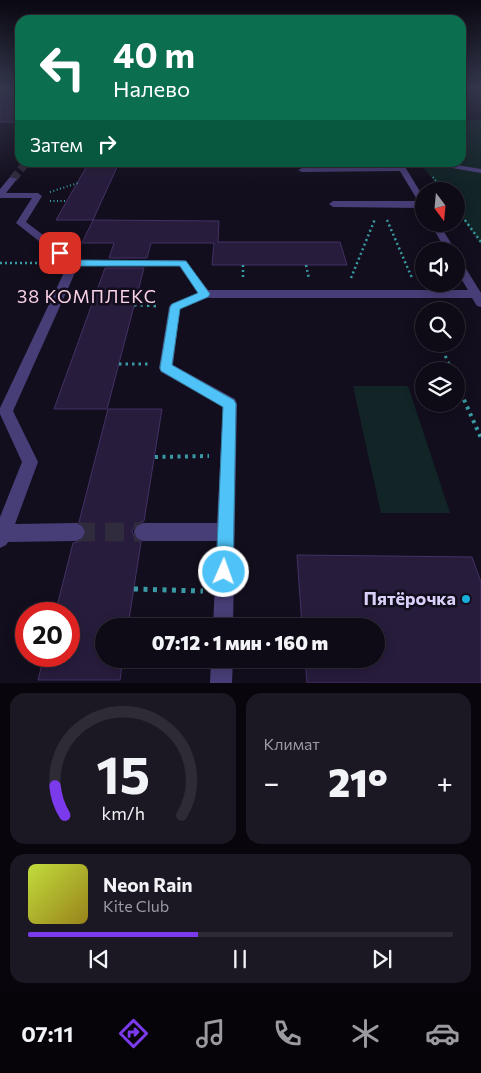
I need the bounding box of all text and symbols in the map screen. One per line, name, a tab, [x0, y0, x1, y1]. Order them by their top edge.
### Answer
text: 40 m	[113, 32, 195, 75]
icon: left	[30, 35, 95, 100]
text: Налево	[113, 75, 190, 102]
icon: right	[93, 130, 121, 158]
text: Затем	[30, 133, 83, 156]
north arrow	[415, 182, 465, 232]
map controls	[415, 182, 465, 412]
pin	[39, 232, 81, 274]
icon: arrive	[46, 239, 74, 267]
button: sound	[415, 242, 465, 292]
district label: 38 КОМПЛЕКС	[17, 285, 157, 307]
button: search	[415, 302, 465, 352]
button: layers	[415, 362, 465, 412]
position arrow	[197, 545, 249, 597]
place label: Пятёрочка	[364, 587, 456, 609]
marker: Пятёрочка	[460, 593, 472, 605]
speed limit sign: 20	[15, 602, 80, 667]
text: 07:12 · 1 мин · 160 m	[152, 631, 328, 654]
text: Климат	[264, 734, 320, 753]
text: 15	[96, 741, 150, 805]
text: 21°	[328, 758, 388, 805]
text: −	[264, 765, 279, 799]
text: +	[437, 765, 453, 799]
text: km/h	[101, 802, 144, 824]
text: Neon Rain	[103, 873, 193, 896]
text: Kite Club	[103, 896, 169, 915]
icon: previous	[85, 945, 113, 973]
icon: pause	[226, 945, 254, 973]
icon: next	[368, 945, 396, 973]
icon: directions	[116, 1016, 151, 1051]
icon: music	[193, 1016, 228, 1051]
icon: phone	[270, 1016, 305, 1051]
icon: climate	[348, 1016, 383, 1051]
icon: car	[425, 1016, 460, 1051]
text: 07:11	[21, 1020, 73, 1047]

